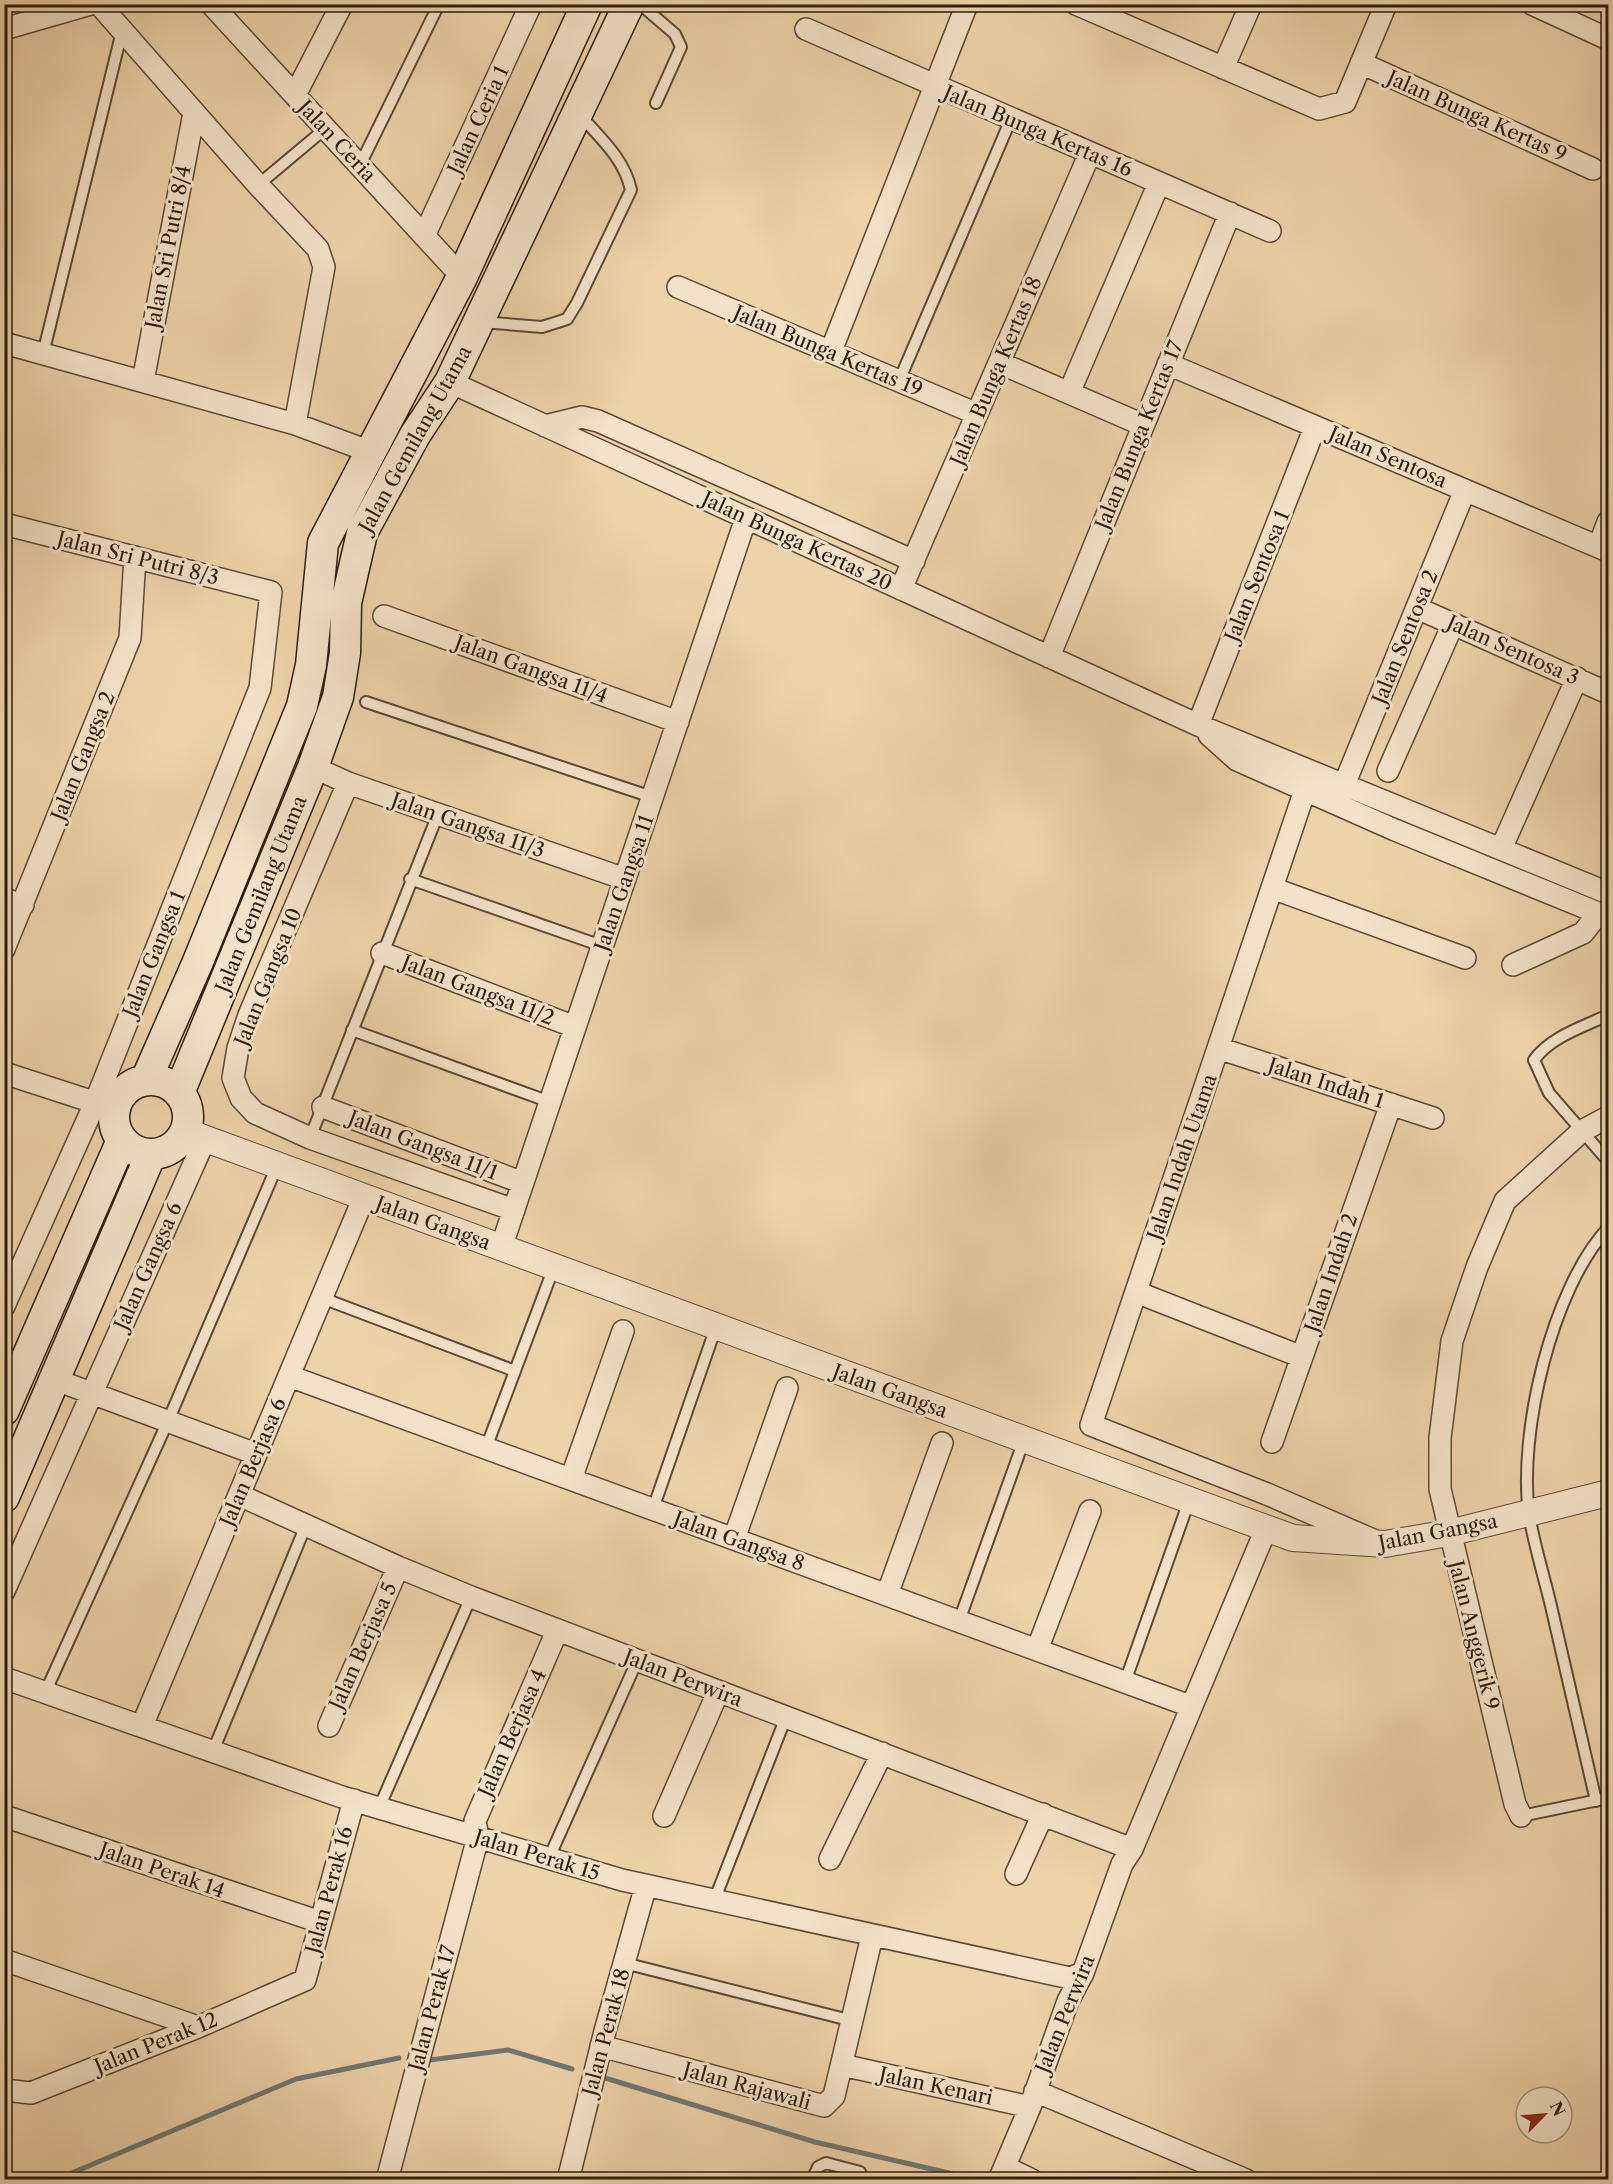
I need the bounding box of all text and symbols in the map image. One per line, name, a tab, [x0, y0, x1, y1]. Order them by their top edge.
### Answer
street label: Jalan Ceria 1	[441, 61, 514, 181]
street label: Jalan Bunga Kertas 9	[1380, 64, 1571, 167]
street label: Jalan Bunga Kertas 16	[937, 79, 1136, 182]
street label: Jalan Ceria	[291, 93, 381, 187]
street label: Jalan Sri Putri 8/4	[140, 163, 196, 334]
street label: Jalan Bunga Kertas 18	[944, 273, 1047, 472]
street label: Jalan Bunga Kertas 19	[727, 299, 926, 402]
street label: Jalan Bunga Kertas 17	[1089, 337, 1188, 536]
street label: Jalan Gemilang Utama	[352, 341, 477, 539]
street label: Jalan Sentosa	[1323, 420, 1451, 493]
street label: Jalan Bunga Kertas 20	[695, 485, 896, 596]
street label: Jalan Sentosa 1	[1219, 506, 1294, 648]
street label: Jalan Sri Putri 8/3	[52, 526, 221, 590]
street label: Jalan Sentosa 2	[1366, 566, 1443, 710]
street label: Jalan Sentosa 3	[1440, 609, 1583, 690]
street label: Jalan Gangsa 11/4	[448, 629, 611, 708]
street label: Jalan Gangsa 2	[45, 688, 120, 827]
street label: Jalan Gangsa 11/3	[385, 786, 548, 863]
street label: Jalan Gemilang Utama	[209, 792, 312, 999]
street label: Jalan Gangsa 11	[588, 811, 659, 957]
street label: Jalan Gangsa 1	[117, 887, 190, 1023]
street label: Jalan Gangsa 10	[228, 904, 307, 1052]
street label: Jalan Gangsa 11/2	[396, 949, 558, 1030]
street label: Jalan Indah 1	[1262, 1052, 1388, 1113]
street label: Jalan Indah Utama	[1141, 1070, 1222, 1246]
street label: Jalan Gangsa 11/1	[342, 1104, 502, 1185]
street label: Jalan Gangsa	[369, 1190, 494, 1255]
street label: Jalan Gangsa 6	[108, 1198, 187, 1336]
street label: Jalan Indah 2	[1299, 1211, 1363, 1338]
street label: Jalan Gangsa	[826, 1358, 951, 1423]
street label: Jalan Berjasa 6	[214, 1394, 291, 1533]
street label: Jalan Gangsa 8	[667, 1505, 808, 1576]
street label: Jalan Gangsa	[1374, 1509, 1500, 1556]
street label: Jalan Anggerik 9	[1443, 1555, 1504, 1712]
street label: Jalan Berjasa 5	[323, 1579, 402, 1716]
street label: Jalan Perwira	[617, 1643, 746, 1712]
street label: Jalan Berjasa 4	[472, 1665, 551, 1803]
street label: Jalan Perak 16	[300, 1824, 358, 1959]
street label: Jalan Perak 15	[468, 1824, 603, 1886]
street label: Jalan Perak 14	[93, 1836, 228, 1903]
street label: Jalan Perak 17	[403, 1942, 460, 2076]
street label: Jalan Perwira	[1029, 1951, 1100, 2079]
street label: Jalan Perak 18	[577, 1966, 635, 2101]
street label: Jalan Perak 12	[88, 2007, 221, 2080]
street label: Jalan Rajawali	[678, 2057, 813, 2115]
street label: Jalan Kenari	[874, 2062, 995, 2110]
north arrow	[1514, 2085, 1574, 2145]
text: N	[1546, 2098, 1570, 2119]

